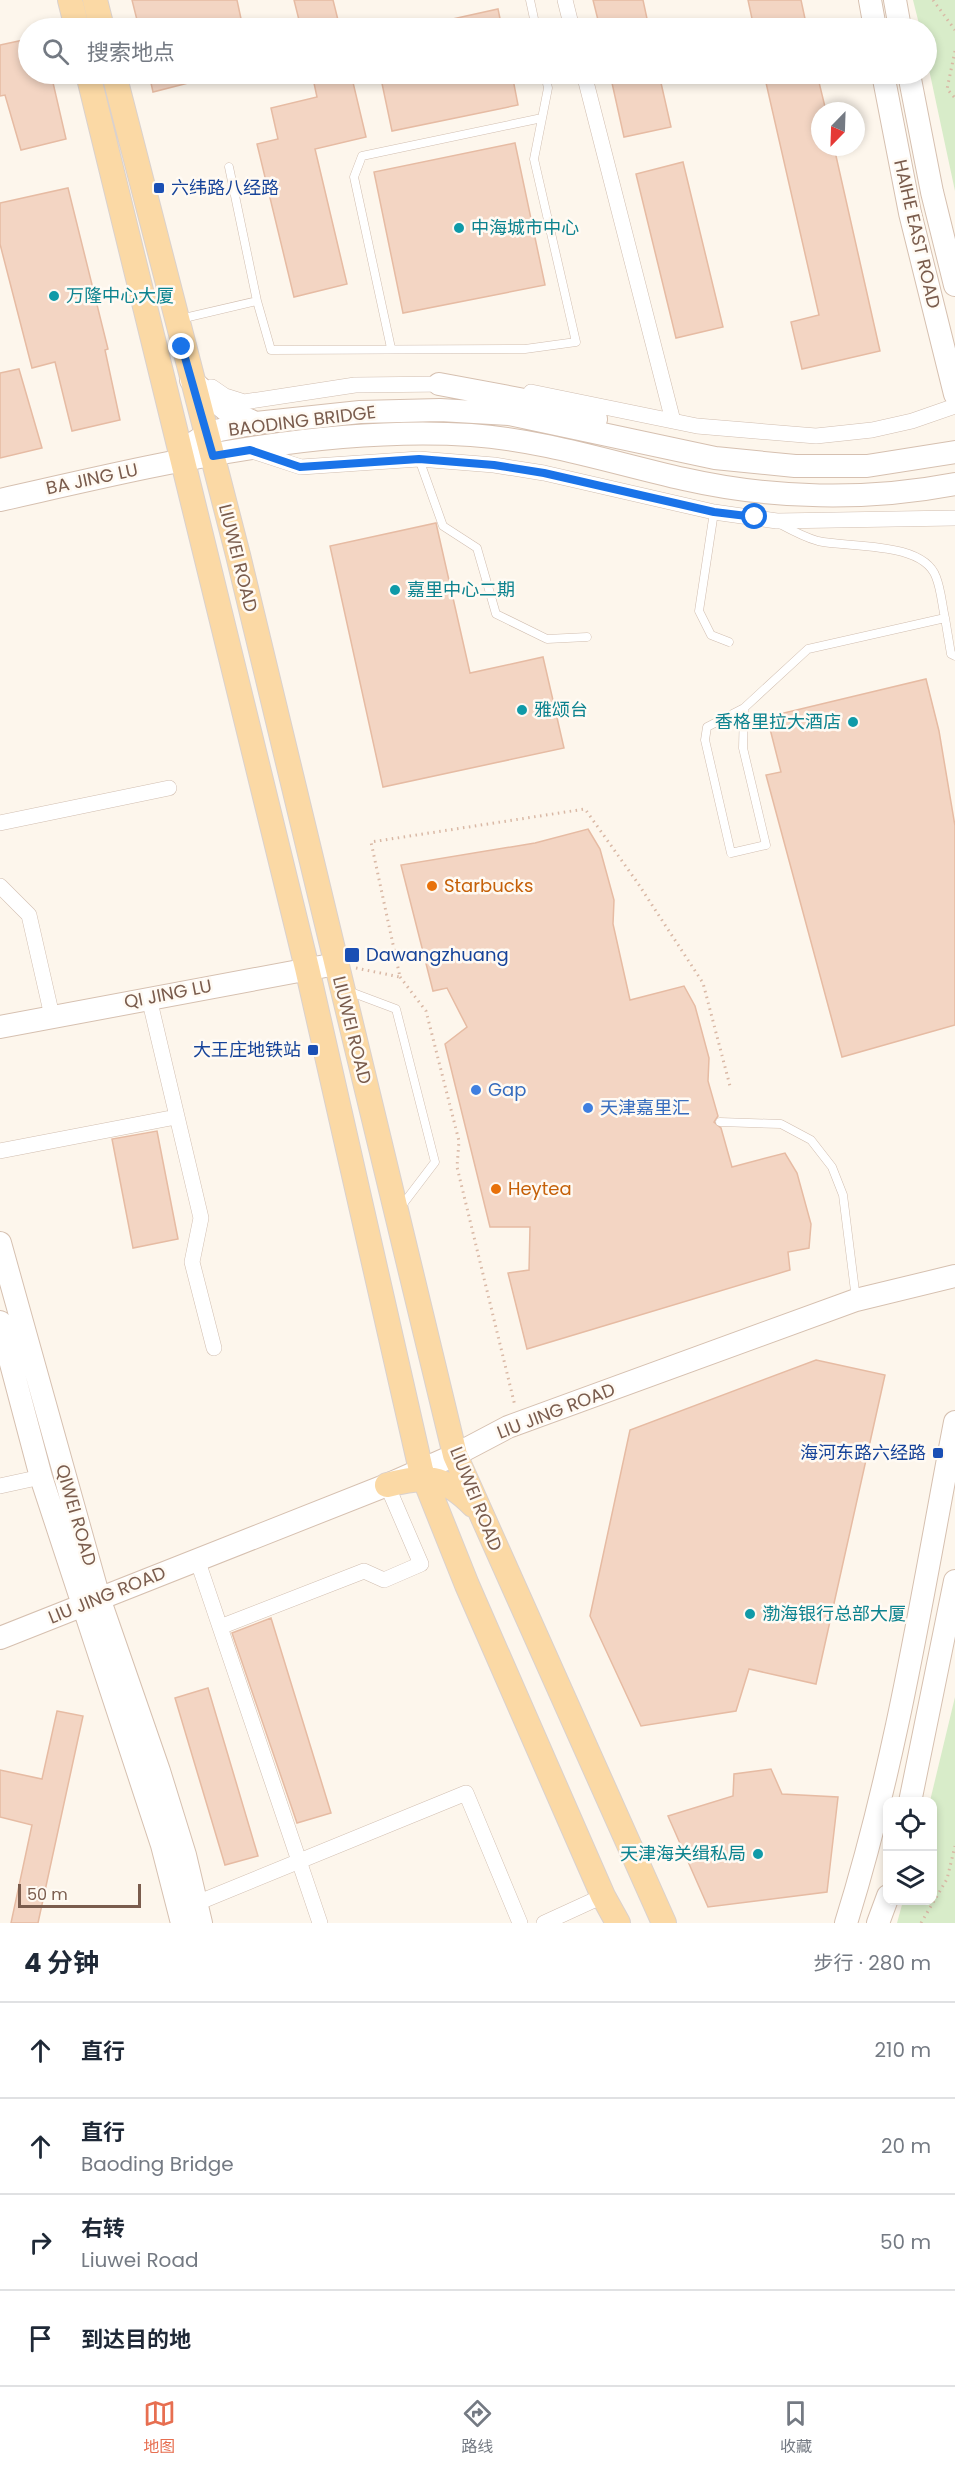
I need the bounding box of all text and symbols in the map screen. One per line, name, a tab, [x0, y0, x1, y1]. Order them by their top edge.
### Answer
search box	[18, 18, 937, 84]
icon: search	[39, 35, 72, 68]
text: 搜索地点	[87, 37, 175, 68]
north arrow	[811, 102, 865, 156]
street label: HAIHE EAST ROAD	[888, 157, 947, 311]
place label: 六纬路八经路	[171, 175, 279, 200]
marker: 六纬路八经路	[152, 181, 166, 195]
place label: 中海城市中心	[471, 215, 579, 240]
marker: 中海城市中心	[452, 221, 466, 235]
place label: 万隆中心大厦	[66, 283, 174, 308]
marker: 万隆中心大厦	[47, 289, 61, 303]
route end	[168, 333, 194, 359]
street label: BAODING BRIDGE	[227, 399, 377, 442]
street label: BA JING LU	[44, 457, 140, 500]
street label: LIUWEI ROAD	[213, 501, 264, 614]
route start	[741, 503, 767, 529]
place label: 嘉里中心二期	[407, 577, 515, 602]
marker: 嘉里中心二期	[388, 583, 402, 597]
place label: 雅颂台	[534, 697, 588, 722]
marker: 雅颂台	[515, 703, 529, 717]
place label: 香格里拉大酒店	[715, 709, 841, 734]
marker: 香格里拉大酒店	[846, 715, 860, 729]
place label: Starbucks	[444, 873, 533, 898]
marker: Starbucks	[425, 879, 439, 893]
place label: Dawangzhuang	[366, 942, 509, 967]
marker: Dawangzhuang	[343, 946, 361, 964]
street label: QI JING LU	[122, 973, 214, 1014]
street label: LIUWEI ROAD	[327, 973, 378, 1086]
place label: 大王庄地铁站	[193, 1037, 301, 1062]
marker: 大王庄地铁站	[306, 1043, 320, 1057]
place label: Gap	[488, 1077, 526, 1102]
marker: Gap	[469, 1083, 483, 1097]
place label: 天津嘉里汇	[600, 1095, 690, 1120]
marker: 天津嘉里汇	[581, 1101, 595, 1115]
place label: Heytea	[508, 1176, 572, 1201]
marker: Heytea	[489, 1182, 503, 1196]
street label: LIU JING ROAD	[493, 1377, 618, 1445]
place label: 海河东路六经路	[800, 1440, 926, 1465]
street label: LIUWEI ROAD	[444, 1443, 509, 1555]
marker: 海河东路六经路	[931, 1446, 945, 1460]
street label: QIWEI ROAD	[50, 1461, 103, 1569]
street label: LIU JING ROAD	[44, 1560, 169, 1629]
place label: 渤海银行总部大厦	[762, 1601, 906, 1626]
marker: 渤海银行总部大厦	[743, 1607, 757, 1621]
map controls	[883, 1797, 937, 1905]
button: locate	[883, 1797, 937, 1851]
place label: 天津海关缉私局	[620, 1841, 746, 1866]
marker: 天津海关缉私局	[751, 1847, 765, 1861]
button: layers	[883, 1851, 937, 1905]
scale bar	[18, 1881, 141, 1908]
text: 50 m	[27, 1883, 68, 1906]
text: 4 分钟	[24, 1945, 99, 1981]
text: 步行 · 280 m	[813, 1949, 931, 1977]
icon: ahead	[24, 2034, 57, 2067]
text: 直行	[81, 2036, 125, 2067]
text: 210 m	[875, 2036, 931, 2064]
text: 直行	[81, 2117, 125, 2148]
icon: ahead	[24, 2130, 57, 2163]
text: 20 m	[881, 2132, 931, 2160]
text: Baoding Bridge	[81, 2150, 234, 2178]
text: 右转	[81, 2213, 125, 2244]
icon: right	[24, 2226, 57, 2259]
text: 50 m	[880, 2228, 931, 2256]
text: Liuwei Road	[81, 2246, 198, 2274]
icon: arrive	[24, 2322, 57, 2355]
text: 到达目的地	[81, 2324, 191, 2355]
tab: 地图	[143, 2397, 176, 2459]
tab: 路线	[461, 2397, 494, 2459]
tab: 收藏	[779, 2397, 812, 2459]

